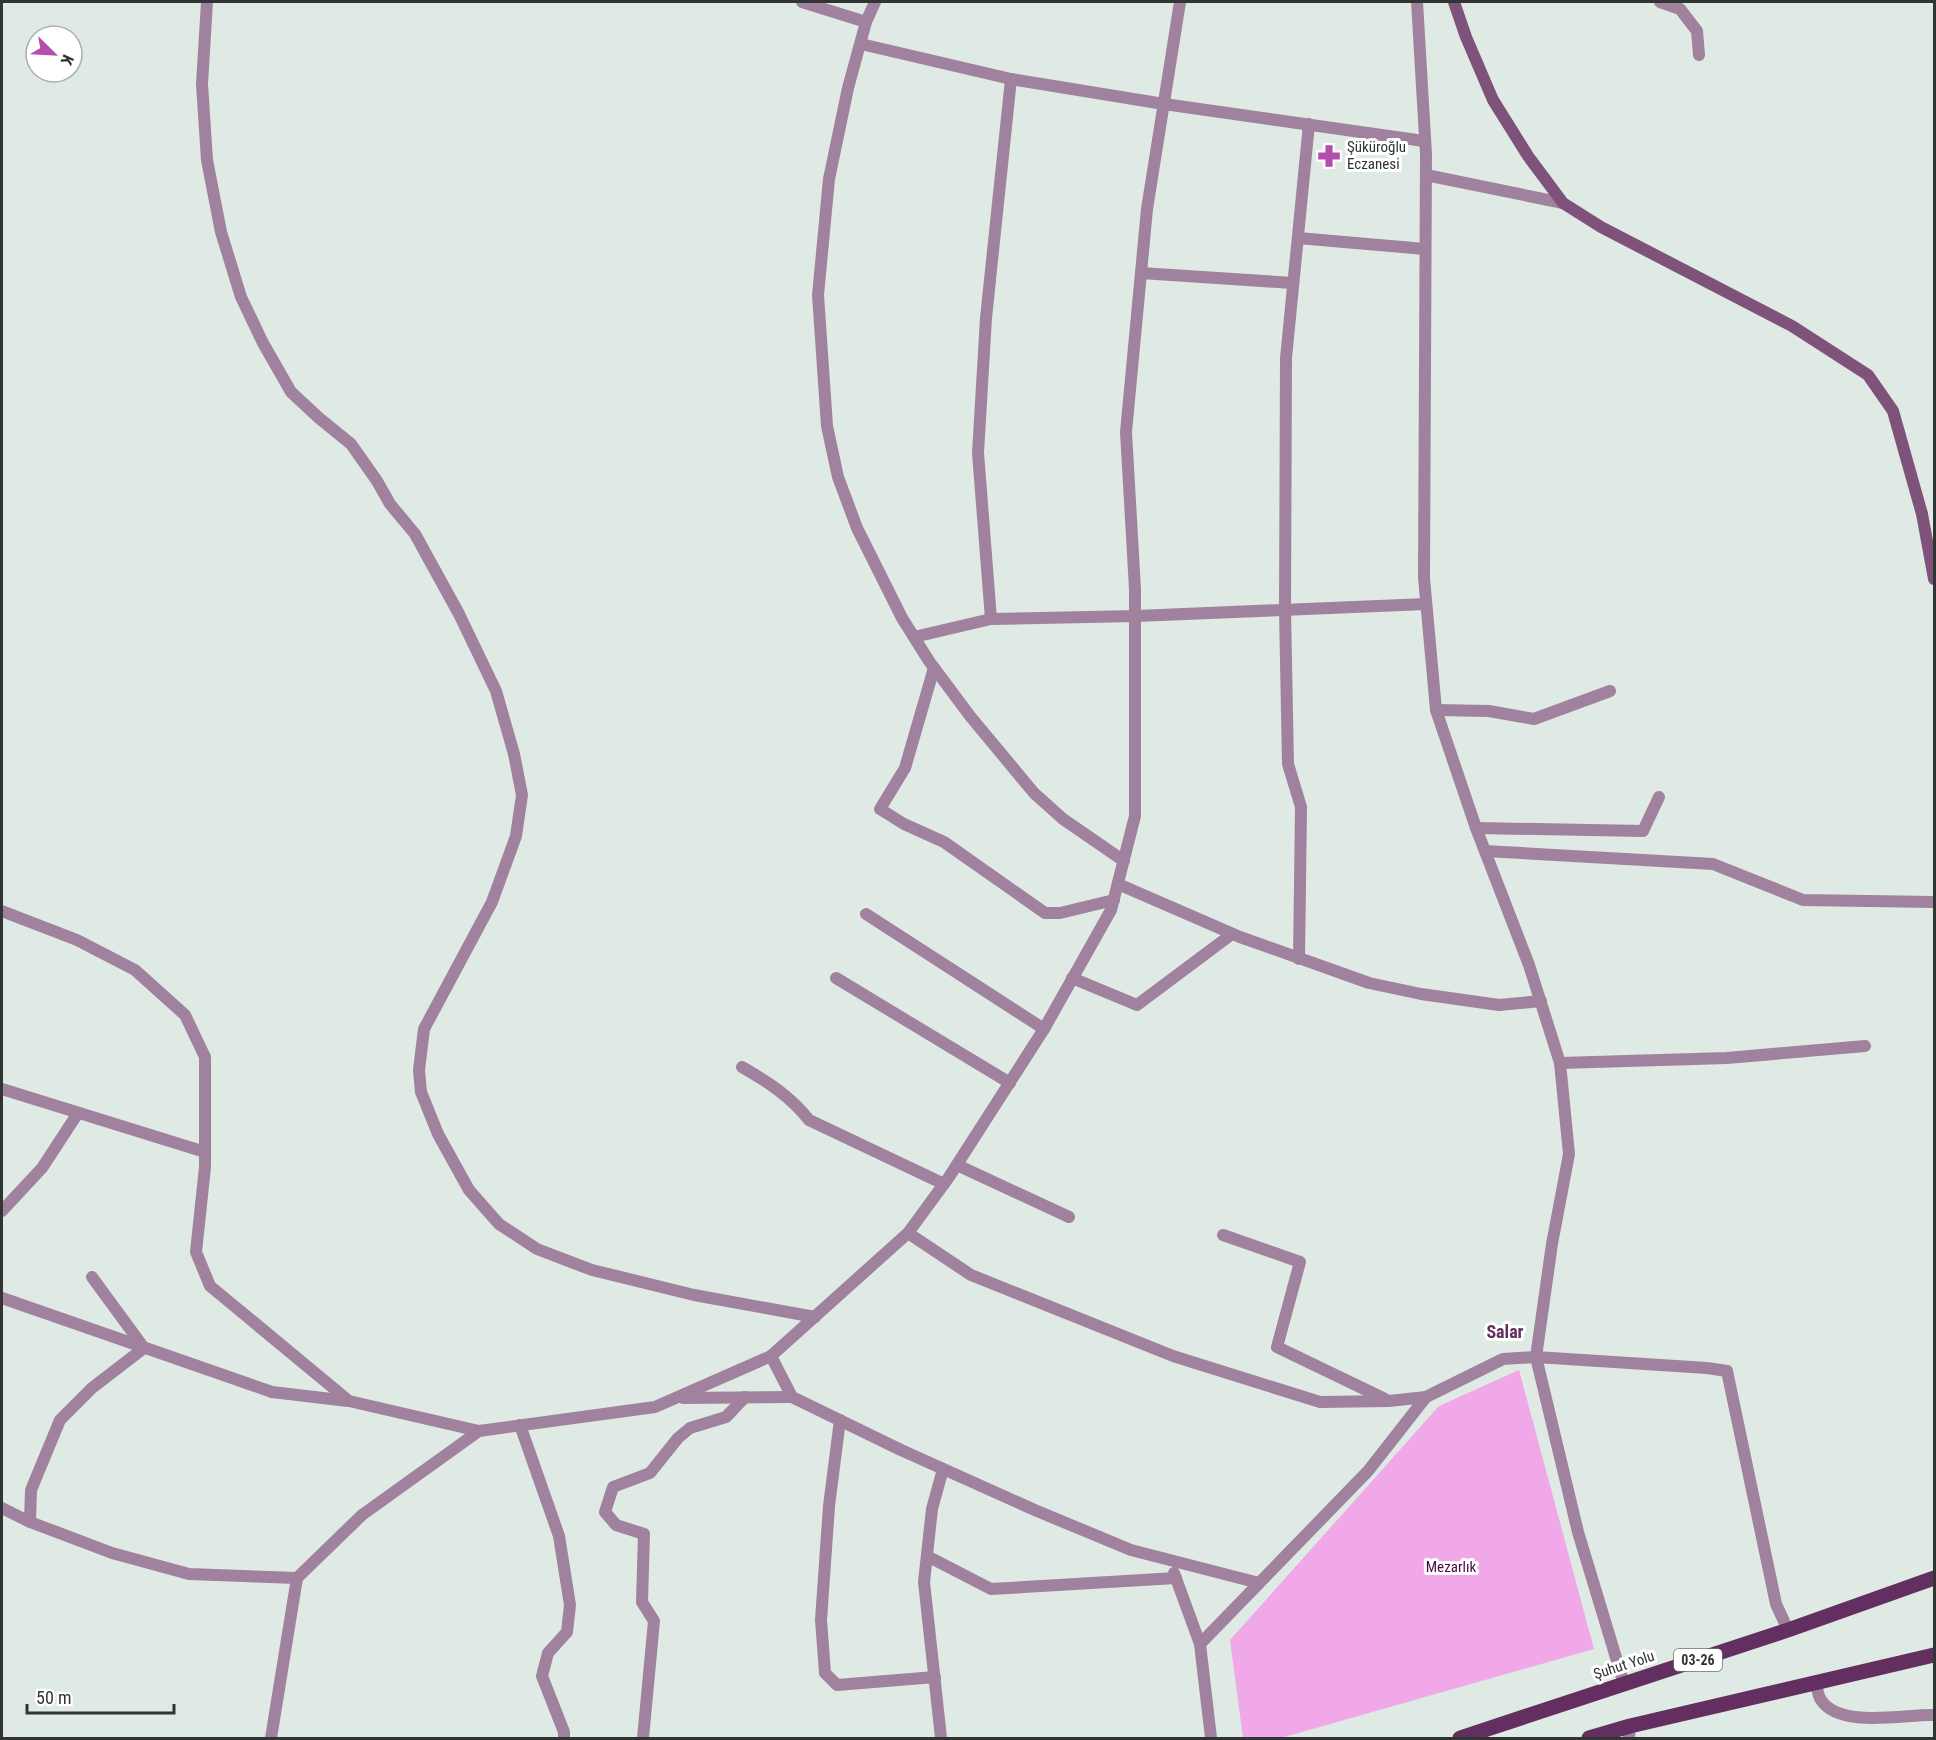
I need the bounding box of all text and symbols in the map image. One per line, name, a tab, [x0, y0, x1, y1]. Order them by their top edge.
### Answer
north arrow	[24, 24, 84, 84]
text: K	[57, 52, 78, 68]
place label: Şüküroğlu Eczanesi	[1347, 138, 1406, 173]
pharmacy icon: Şüküroğlu Eczanesi	[1316, 143, 1342, 169]
district label: Salar	[1486, 1321, 1524, 1342]
park label: Mezarlık	[1426, 1558, 1476, 1576]
street label: Şuhut Yolu	[1591, 1647, 1657, 1683]
road number: 03-26	[1674, 1649, 1722, 1671]
scale bar	[27, 1677, 174, 1715]
text: 50 m	[36, 1687, 71, 1708]

